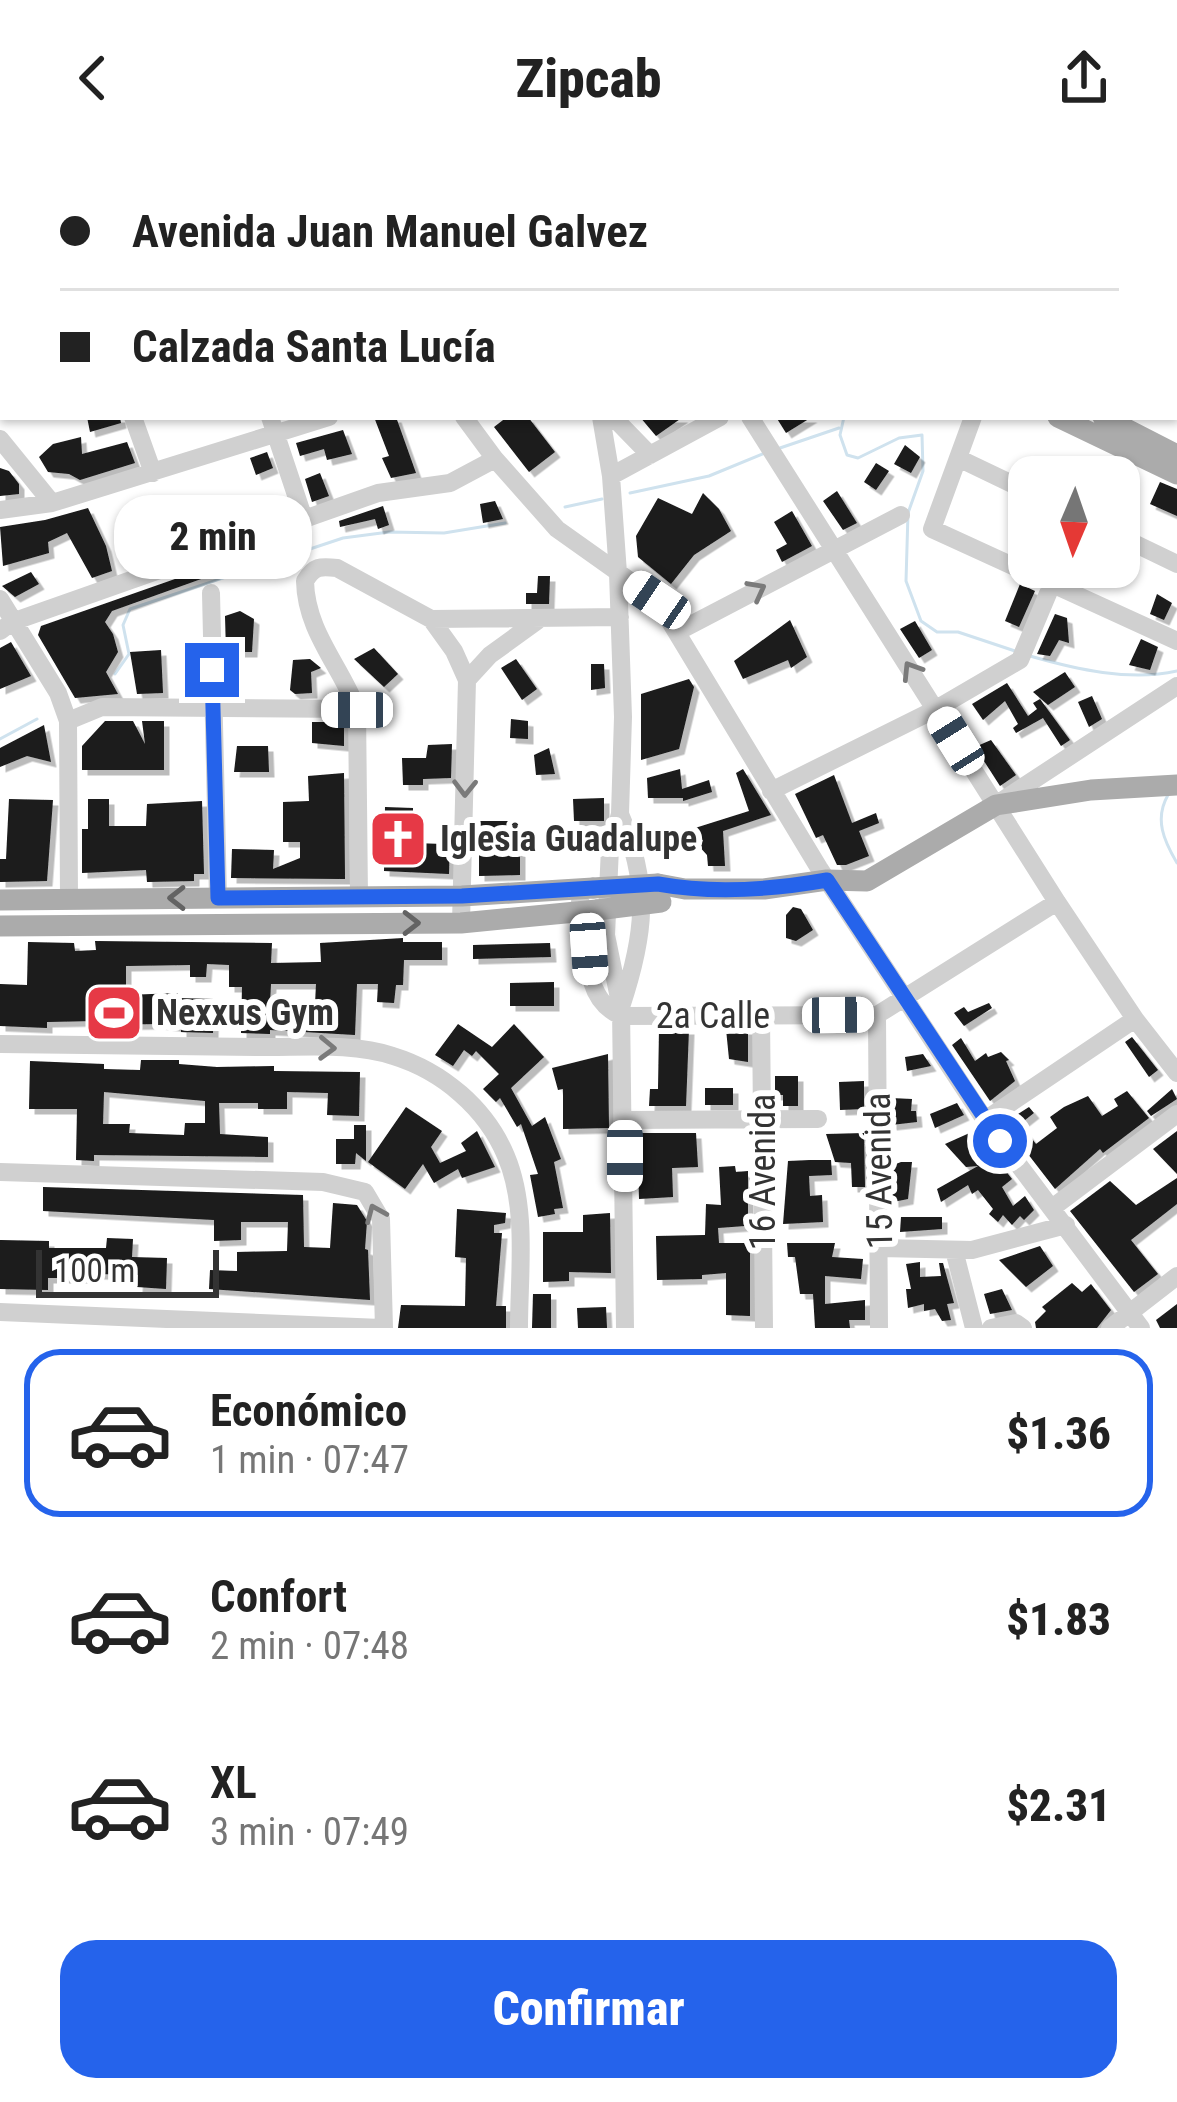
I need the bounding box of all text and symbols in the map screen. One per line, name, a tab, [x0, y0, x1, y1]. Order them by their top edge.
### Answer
icon: back	[60, 45, 126, 111]
icon: share	[1051, 45, 1117, 111]
text: Zipcab	[515, 47, 662, 110]
text: Avenida Juan Manuel Galvez	[132, 205, 648, 258]
text: Calzada Santa Lucía	[132, 320, 496, 373]
north arrow	[1008, 456, 1140, 588]
map controls	[1008, 456, 1140, 588]
callout: 2 min	[113, 496, 311, 580]
text: 2 min	[170, 514, 256, 560]
car	[617, 565, 697, 635]
one-way arrow	[744, 581, 766, 604]
route end	[185, 643, 239, 697]
one-way arrow	[904, 662, 926, 684]
car	[321, 692, 393, 728]
car	[922, 701, 990, 781]
one-way arrow	[452, 780, 478, 798]
church icon: Iglesia Guadalupe	[367, 808, 429, 870]
place label: Iglesia Guadalupe	[440, 818, 697, 860]
one-way arrow	[167, 885, 185, 911]
one-way arrow	[403, 910, 421, 936]
car	[569, 912, 609, 986]
sports icon: Nexxus Gym	[83, 982, 145, 1044]
place label: Nexxus Gym	[156, 992, 334, 1034]
street label: 2a Calle	[656, 995, 770, 1037]
car	[802, 996, 874, 1034]
one-way arrow	[318, 1035, 337, 1061]
street label: 15 Avenida	[857, 1092, 901, 1250]
street label: 16 Avenida	[742, 1094, 784, 1250]
route start	[973, 1114, 1027, 1168]
car	[607, 1120, 643, 1192]
one-way arrow	[365, 1204, 389, 1225]
scale bar	[36, 1244, 219, 1297]
text: 100 m	[54, 1251, 135, 1290]
icon: car	[66, 1379, 174, 1487]
text: Económico	[210, 1384, 407, 1437]
text: $1.36	[1006, 1407, 1111, 1460]
text: 1 min · 07:47	[210, 1437, 409, 1483]
icon: car	[66, 1565, 174, 1673]
text: Confort	[210, 1570, 347, 1623]
text: $1.83	[1006, 1593, 1111, 1646]
text: 2 min · 07:48	[210, 1623, 409, 1669]
icon: car	[66, 1751, 174, 1859]
text: XL	[210, 1756, 257, 1809]
text: $2.31	[1006, 1779, 1111, 1832]
text: 3 min · 07:49	[210, 1809, 409, 1855]
button: Confirmar	[60, 1940, 1117, 2078]

